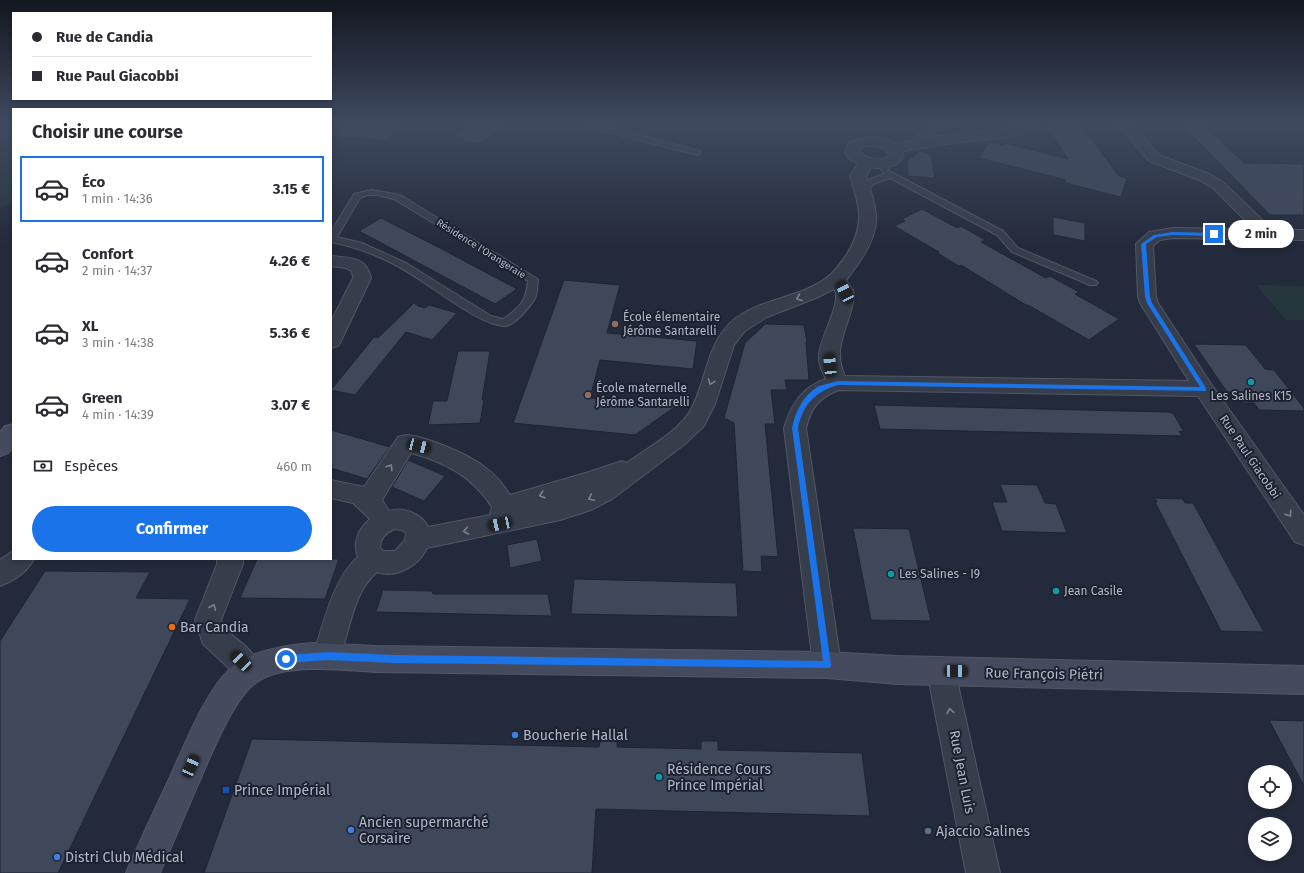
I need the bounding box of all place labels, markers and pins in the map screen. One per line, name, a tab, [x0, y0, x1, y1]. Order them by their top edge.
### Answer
place label: École élementaire Jérôme Santarelli	[623, 309, 720, 338]
marker: École élementaire Jérôme Santarelli	[610, 319, 620, 329]
marker: Les Salines K15	[1246, 377, 1256, 387]
place label: École maternelle Jérôme Santarelli	[596, 380, 690, 409]
place label: Les Salines K15	[1210, 389, 1292, 403]
marker: École maternelle Jérôme Santarelli	[583, 390, 593, 400]
place label: Les Salines - I9	[899, 567, 980, 581]
marker: Les Salines - I9	[886, 569, 896, 579]
place label: Jean Casile	[1064, 584, 1123, 598]
marker: Jean Casile	[1051, 586, 1061, 596]
place label: Bar Candia	[180, 619, 249, 636]
marker: Bar Candia	[167, 622, 177, 632]
place label: Boucherie Hallal	[523, 727, 628, 744]
marker: Boucherie Hallal	[510, 730, 520, 740]
place label: Résidence Cours Prince Impérial	[667, 761, 771, 794]
marker: Résidence Cours Prince Impérial	[654, 772, 664, 782]
place label: Prince Impérial	[234, 782, 330, 799]
marker: Prince Impérial	[221, 785, 231, 795]
place label: Ancien supermarché Corsaire	[359, 814, 489, 847]
place label: Ajaccio Salines	[936, 823, 1030, 840]
marker: Ancien supermarché Corsaire	[346, 825, 356, 835]
marker: Ajaccio Salines	[923, 826, 933, 836]
place label: Distri Club Médical	[65, 849, 184, 866]
marker: Distri Club Médical	[52, 852, 62, 862]

